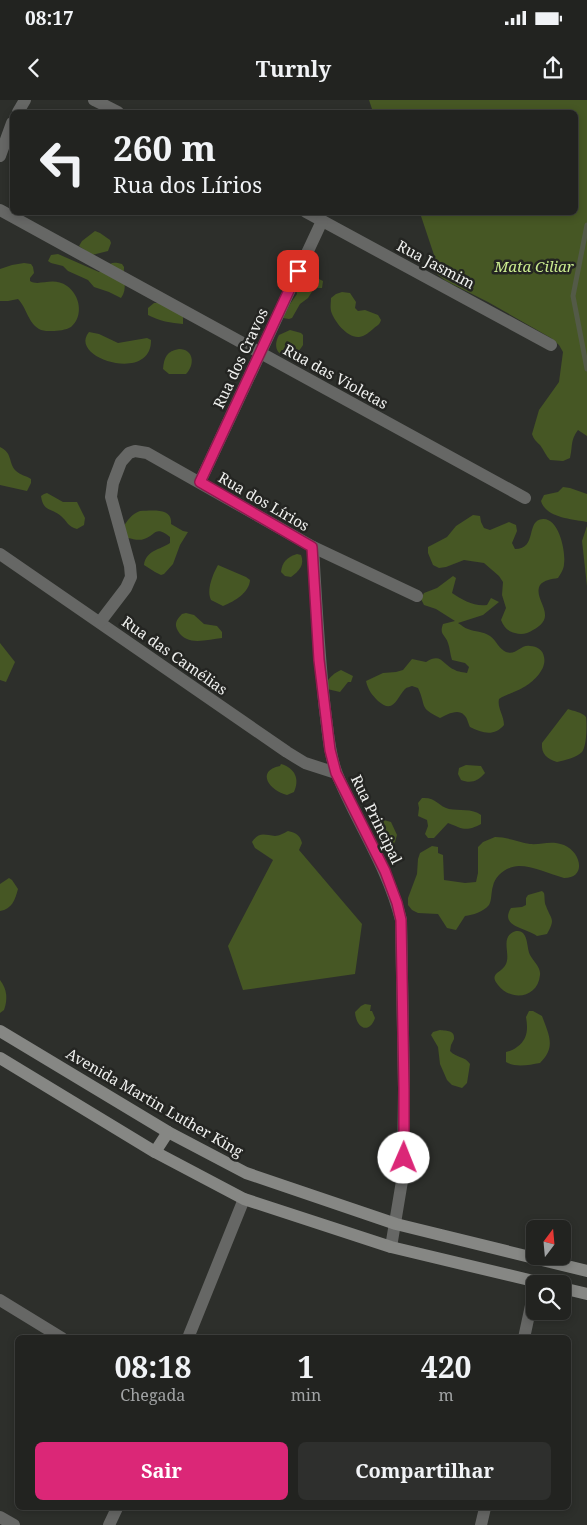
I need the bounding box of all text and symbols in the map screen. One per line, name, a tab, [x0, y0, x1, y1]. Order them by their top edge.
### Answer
text: 08:17	[25, 5, 74, 31]
text: Turnly	[256, 53, 331, 83]
icon: back	[20, 54, 48, 82]
icon: share	[539, 54, 567, 82]
text: 260 m	[113, 124, 216, 171]
icon: left	[30, 130, 95, 195]
text: Rua dos Lírios	[113, 169, 262, 199]
street label: Rua Jasmim	[394, 235, 478, 293]
pin	[277, 250, 319, 292]
park label: Mata Ciliar	[493, 256, 575, 276]
icon: arrive	[284, 257, 312, 285]
street label: Rua dos Cravos	[208, 304, 272, 412]
street label: Rua das Violetas	[280, 339, 392, 413]
street label: Rua dos Lírios	[215, 467, 313, 535]
street label: Rua das Camélias	[118, 611, 232, 699]
street label: Rua Principal	[347, 771, 407, 867]
street label: Avenida Martin Luther King	[63, 1043, 247, 1161]
position arrow	[377, 1131, 429, 1183]
north arrow	[526, 1220, 571, 1265]
map controls	[526, 1220, 571, 1320]
button: search	[526, 1275, 571, 1320]
text: 08:18	[114, 1346, 191, 1387]
text: 1	[298, 1346, 314, 1387]
text: 420	[421, 1346, 472, 1387]
text: Chegada	[120, 1384, 185, 1406]
text: min	[291, 1384, 321, 1406]
text: m	[439, 1384, 454, 1406]
button: Sair	[35, 1442, 288, 1500]
button: Compartilhar	[298, 1442, 551, 1500]

